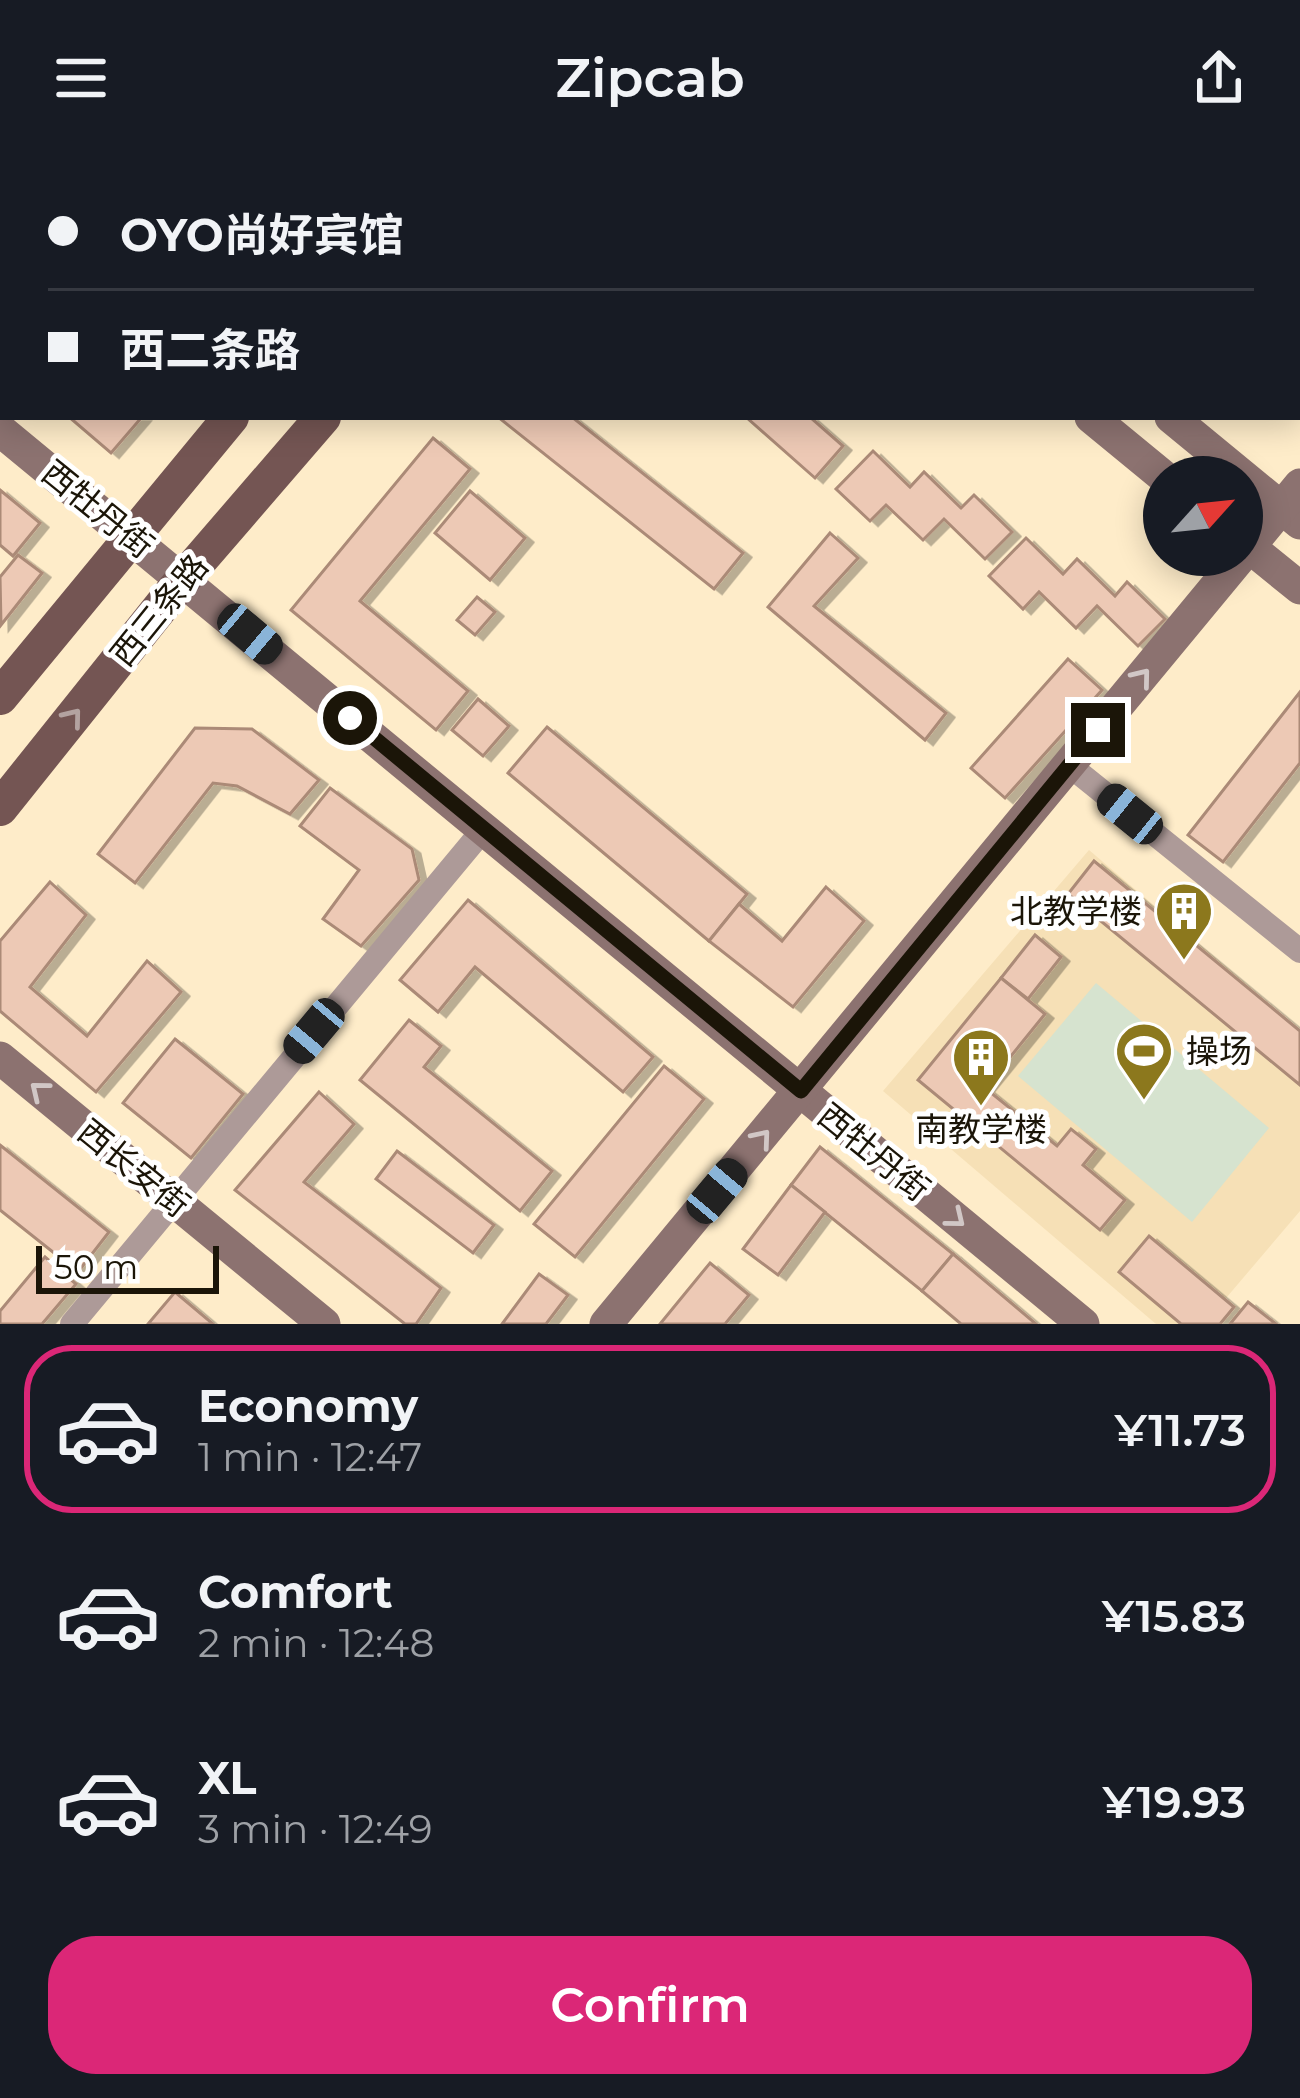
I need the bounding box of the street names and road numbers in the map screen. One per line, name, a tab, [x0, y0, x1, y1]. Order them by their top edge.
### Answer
street label: 西牡丹街	[34, 452, 162, 566]
street label: 西三条路	[102, 546, 216, 674]
street label: 西牡丹街	[810, 1095, 938, 1209]
street label: 西长安街	[70, 1111, 198, 1225]

